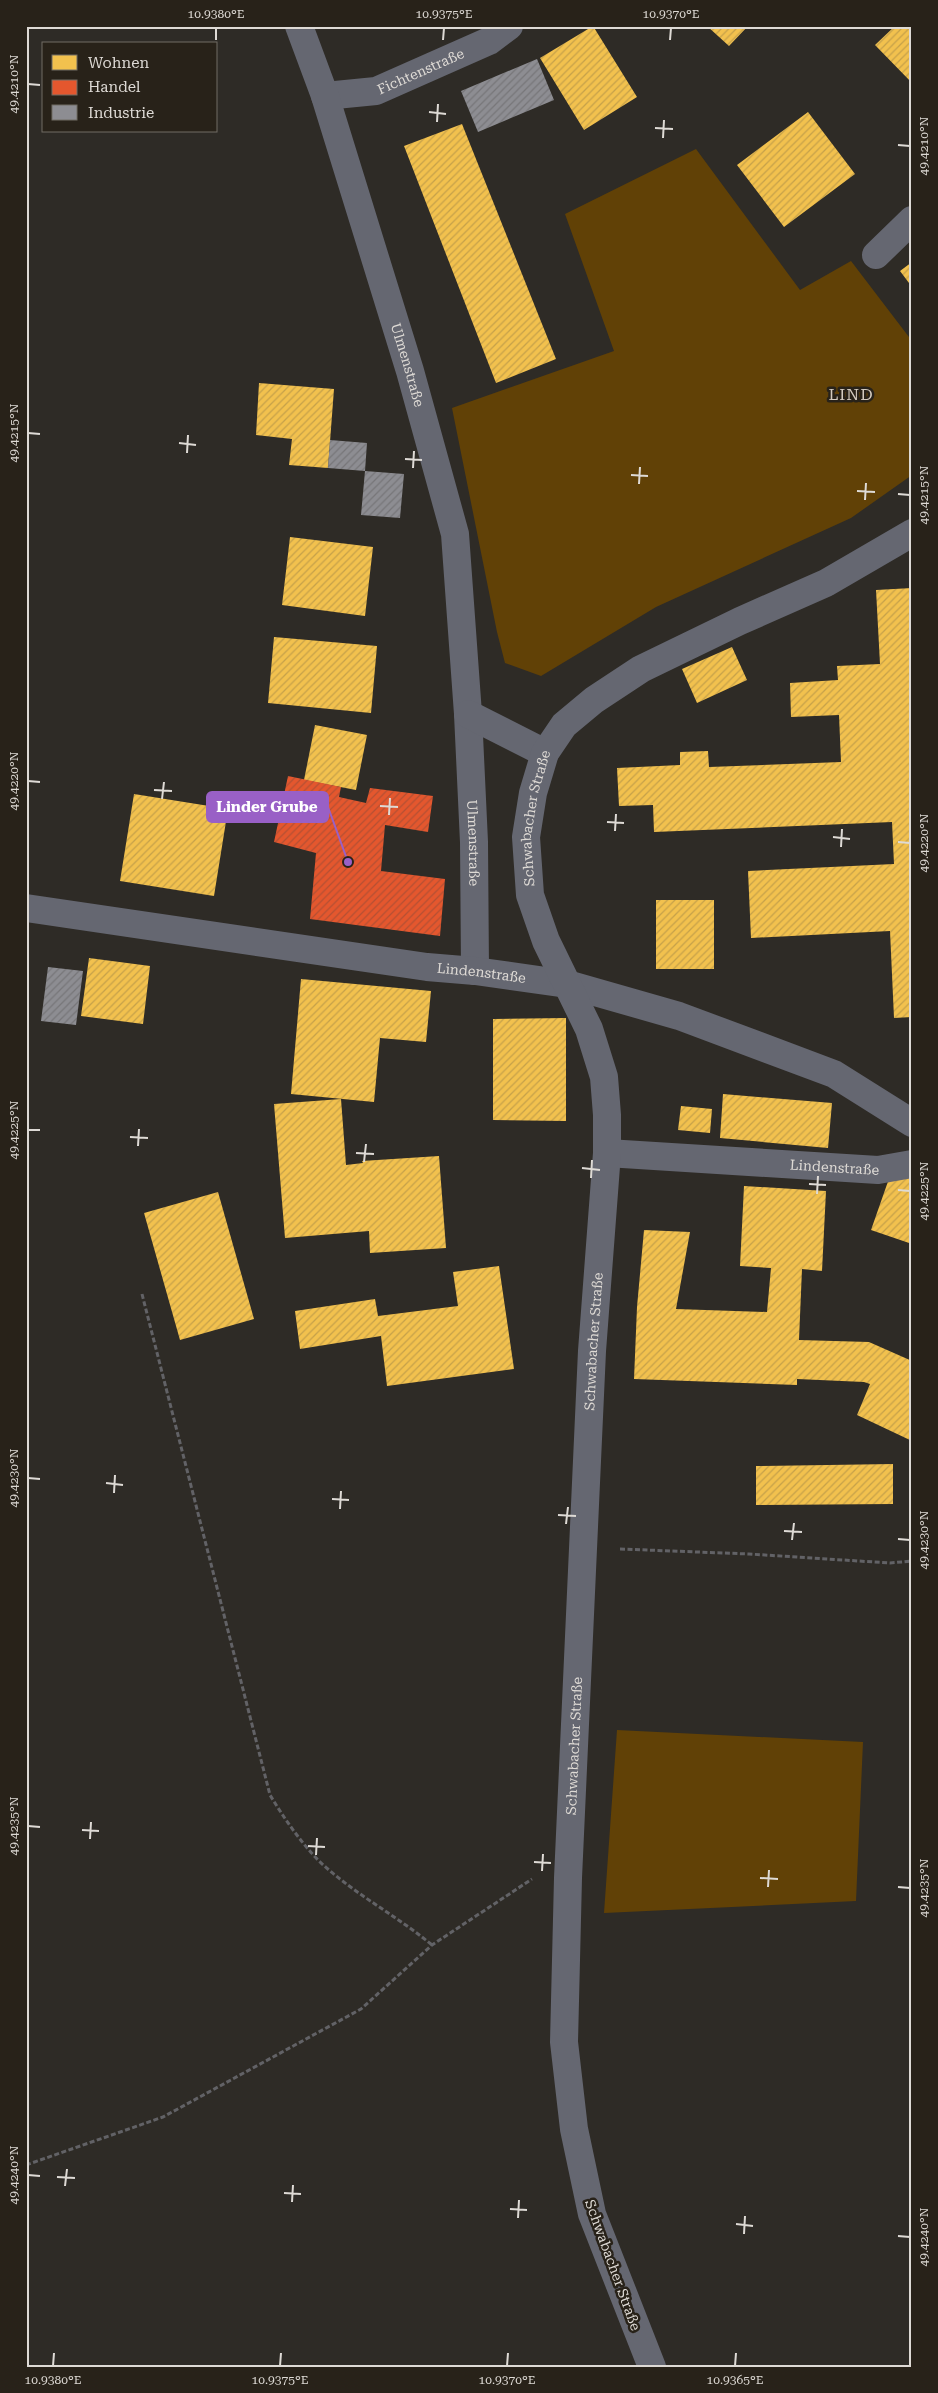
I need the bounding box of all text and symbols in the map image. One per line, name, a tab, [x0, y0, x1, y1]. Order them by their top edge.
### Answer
text: 10.9380°E	[188, 7, 244, 21]
text: 10.9375°E	[416, 7, 472, 21]
text: 10.9370°E	[643, 7, 699, 21]
legend	[42, 42, 218, 132]
street label: Fichtenstraße	[375, 45, 467, 97]
text: 49.4210°N	[7, 54, 21, 113]
text: Wohnen	[88, 54, 149, 72]
text: Handel	[88, 78, 141, 96]
text: Industrie	[88, 104, 154, 122]
text: 49.4210°N	[917, 116, 931, 175]
street label: Ulmenstraße	[388, 321, 428, 409]
district label: LIND	[828, 385, 874, 404]
text: 49.4215°N	[7, 403, 21, 462]
text: 49.4215°N	[917, 465, 931, 524]
street label: Schwabacher Straße	[518, 748, 554, 887]
text: 49.4220°N	[7, 751, 21, 810]
callout: Linder Grube	[207, 792, 328, 822]
text: Linder Grube	[216, 798, 318, 816]
street label: Ulmenstraße	[464, 799, 482, 887]
text: 49.4220°N	[917, 813, 931, 872]
street label: Lindenstraße	[436, 960, 527, 986]
text: 49.4225°N	[7, 1100, 21, 1159]
street label: Lindenstraße	[789, 1156, 880, 1178]
text: 49.4225°N	[917, 1161, 931, 1220]
street label: Schwabacher Straße	[581, 1272, 606, 1411]
text: 49.4230°N	[7, 1448, 21, 1507]
text: 49.4230°N	[917, 1510, 931, 1569]
street label: Schwabacher Straße	[563, 1676, 585, 1815]
text: 49.4235°N	[7, 1796, 21, 1855]
text: 49.4235°N	[917, 1858, 931, 1917]
text: 49.4240°N	[7, 2145, 21, 2204]
street label: Schwabacher Straße	[582, 2197, 644, 2333]
text: 49.4240°N	[917, 2207, 931, 2266]
text: 10.9380°E	[25, 2373, 81, 2387]
text: 10.9375°E	[252, 2373, 308, 2387]
text: 10.9370°E	[479, 2373, 535, 2387]
text: 10.9365°E	[707, 2373, 763, 2387]

